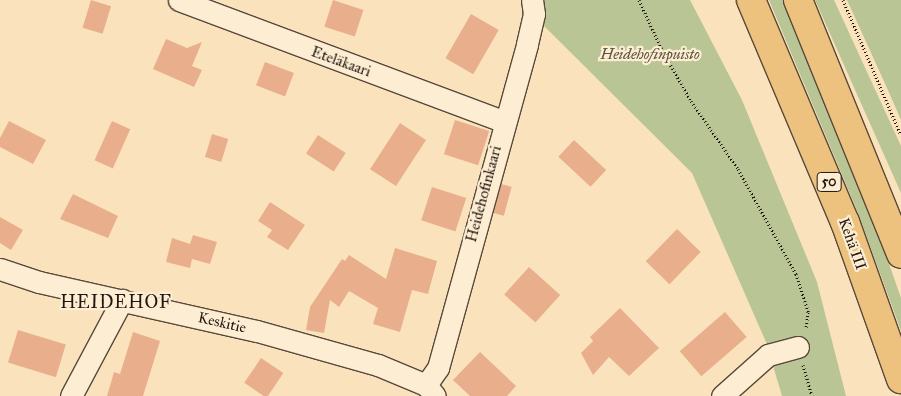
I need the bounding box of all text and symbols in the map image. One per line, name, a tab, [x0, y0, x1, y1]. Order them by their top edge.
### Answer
street label: Eteläkaari	[309, 43, 373, 81]
park label: Heidehofinpuisto	[600, 46, 700, 64]
street label: Heidehofinkaari	[462, 144, 506, 244]
road number: 50	[816, 170, 842, 193]
street label: Kehä III	[834, 216, 870, 272]
district label: HEIDEHOF	[59, 291, 173, 313]
street label: Keskitie	[196, 309, 248, 337]

